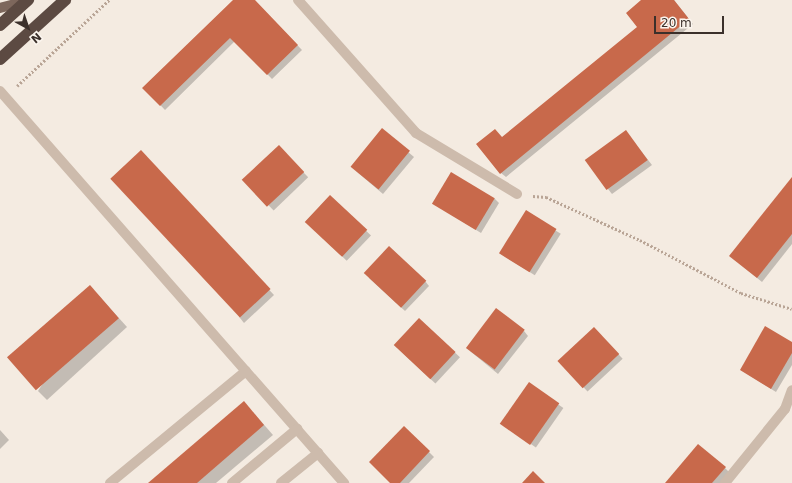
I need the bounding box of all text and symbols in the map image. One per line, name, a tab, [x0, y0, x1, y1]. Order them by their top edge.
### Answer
north arrow	[8, 8, 48, 48]
scale bar	[656, 8, 726, 34]
text: 20 m	[661, 16, 692, 30]
text: N	[28, 30, 44, 46]

